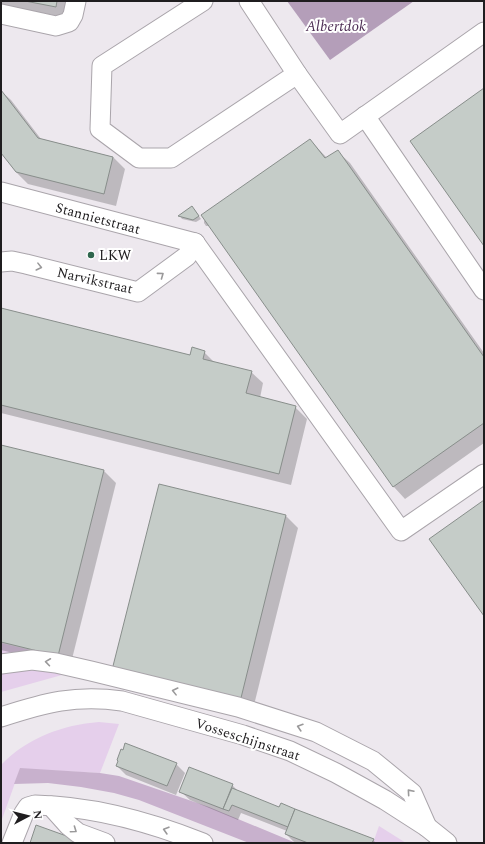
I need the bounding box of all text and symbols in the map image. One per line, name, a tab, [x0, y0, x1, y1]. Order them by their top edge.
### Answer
water label: Albertdok	[305, 15, 366, 38]
street label: Stannietstraat	[53, 197, 143, 240]
place label: LKW	[99, 245, 131, 266]
marker: LKW	[86, 250, 96, 260]
one-way arrow	[36, 262, 43, 271]
street label: Narvikstraat	[55, 262, 135, 299]
one-way arrow	[157, 272, 164, 280]
one-way arrow	[45, 658, 51, 667]
one-way arrow	[171, 688, 178, 696]
street label: Vosseschijnstraat	[193, 713, 303, 766]
one-way arrow	[296, 723, 303, 732]
one-way arrow	[408, 790, 415, 797]
north arrow	[8, 796, 48, 836]
text: N	[28, 809, 46, 820]
one-way arrow	[70, 825, 77, 832]
one-way arrow	[163, 826, 170, 835]

